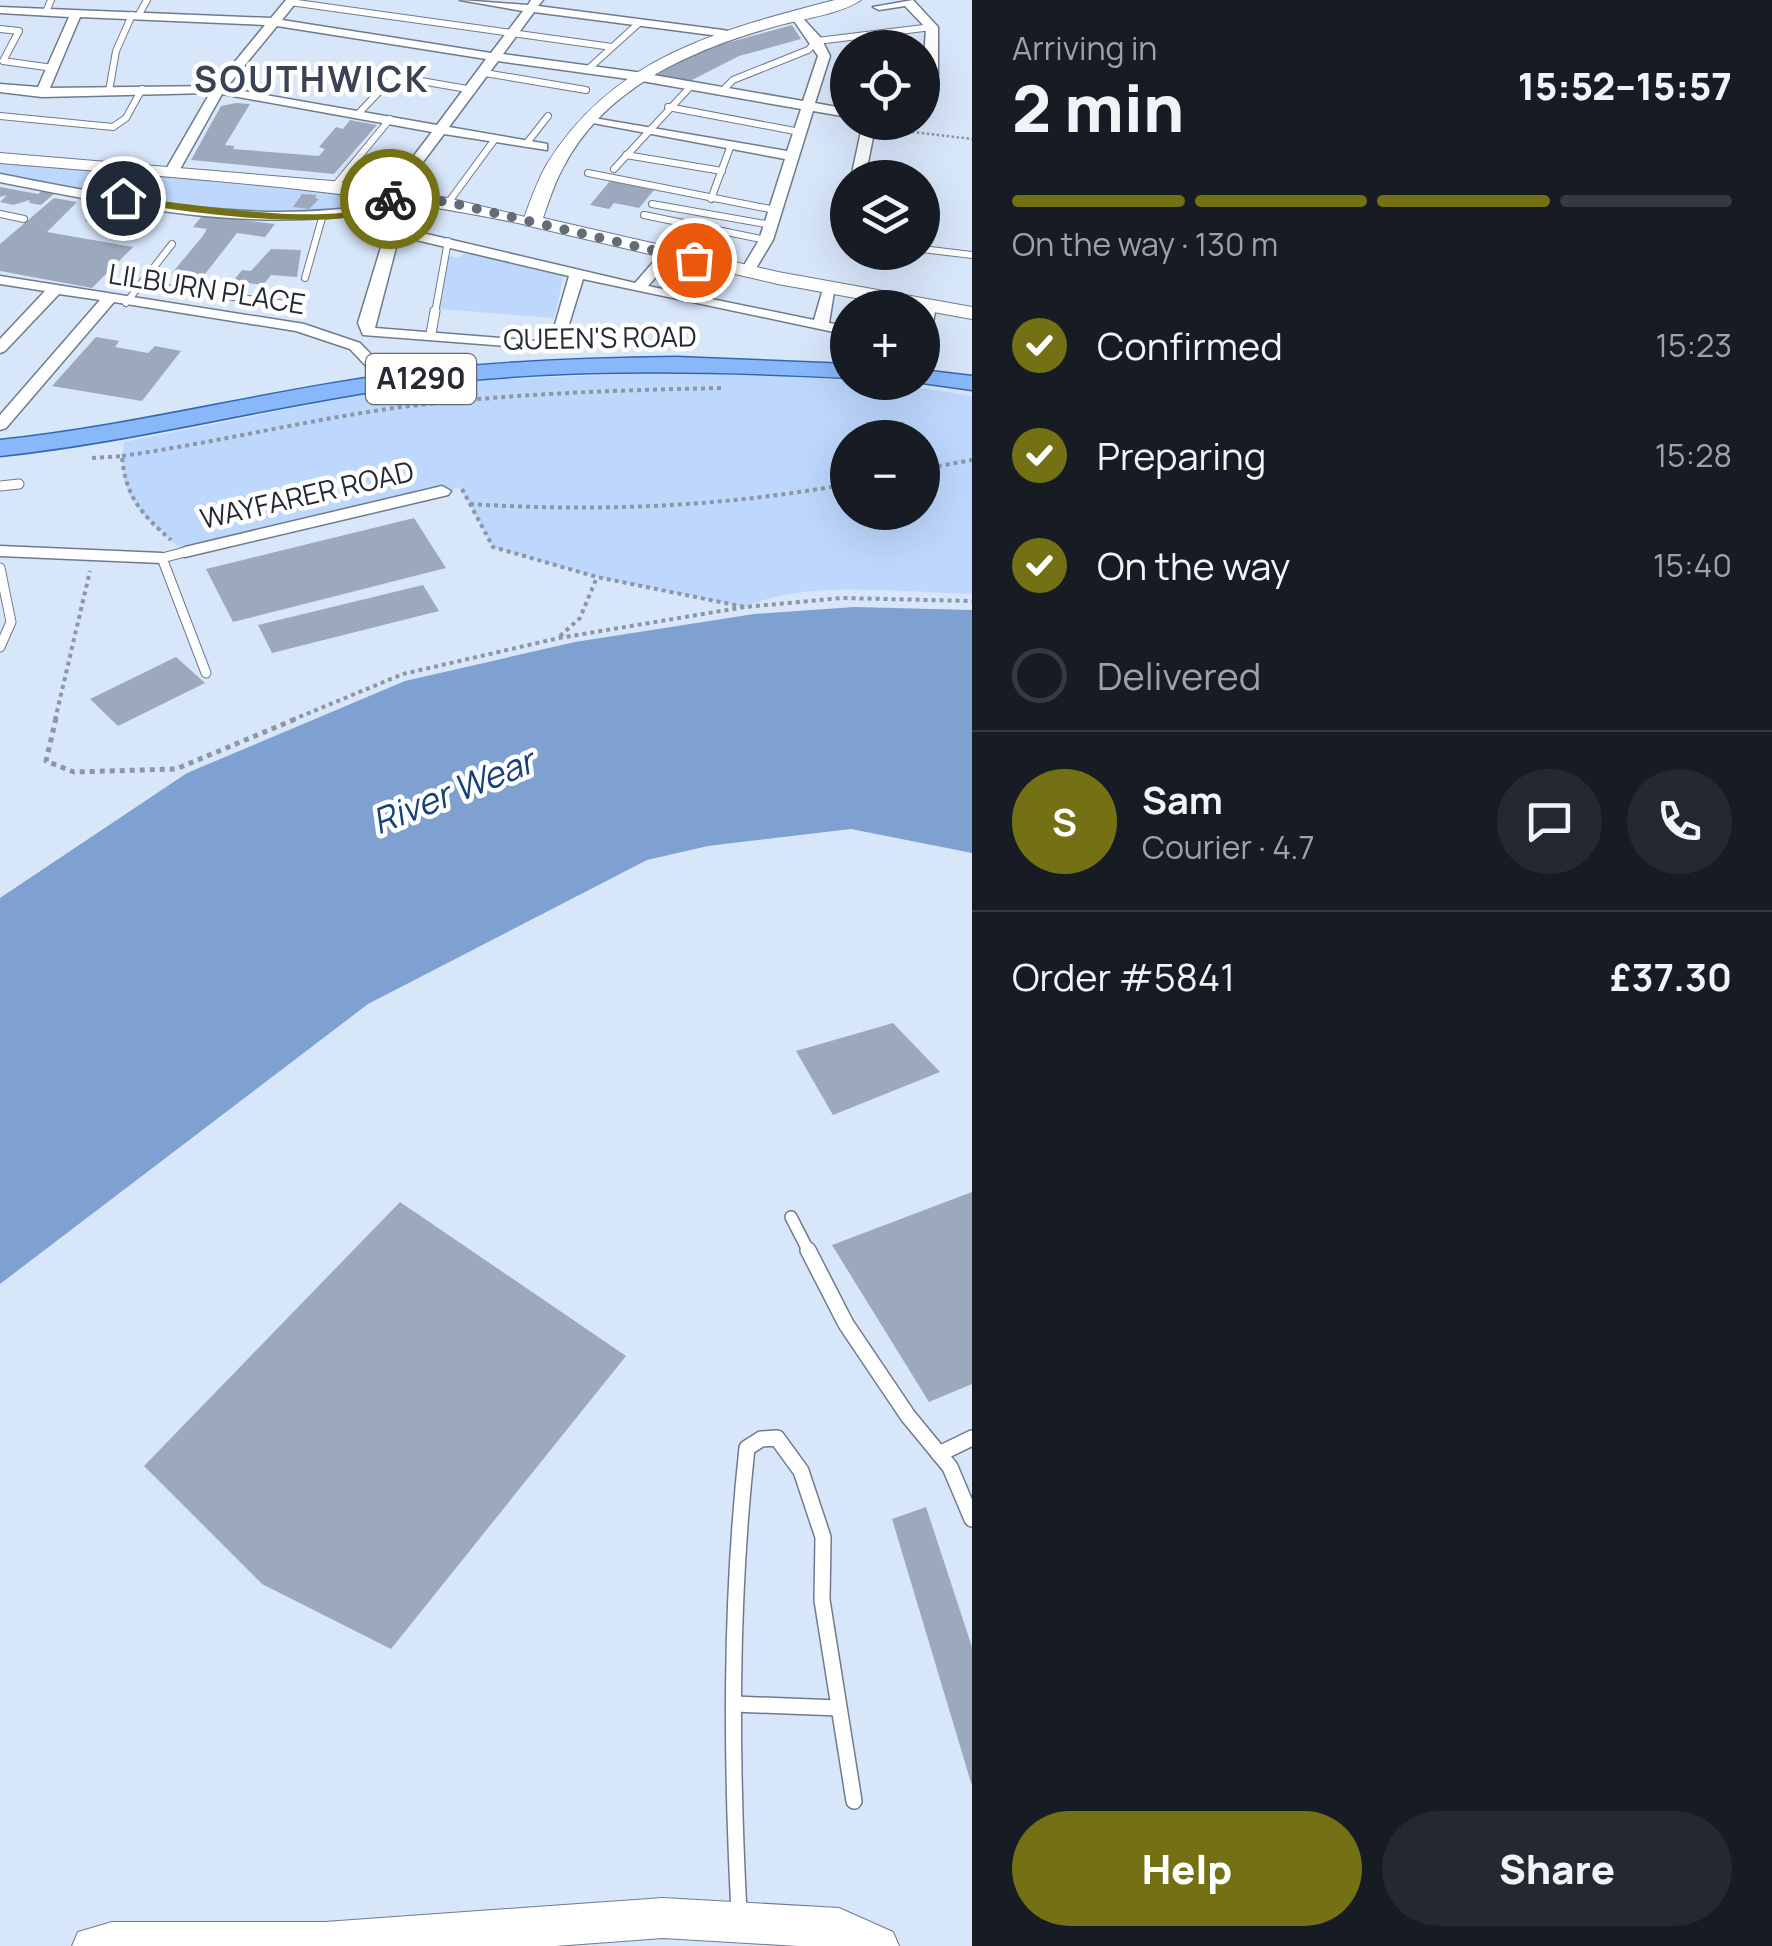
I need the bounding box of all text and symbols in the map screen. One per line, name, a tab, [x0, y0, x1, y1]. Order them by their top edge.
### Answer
text: Arriving in	[1012, 26, 1157, 70]
map controls	[830, 30, 940, 530]
button: locate	[830, 30, 940, 140]
district label: SOUTHWICK	[194, 55, 430, 103]
text: 15:52–15:57	[1518, 59, 1732, 111]
text: 2 min	[1012, 63, 1184, 152]
courier	[340, 149, 440, 249]
pin	[81, 156, 166, 241]
button: layers	[830, 160, 940, 270]
icon: home	[96, 171, 151, 226]
icon: bike	[363, 172, 418, 227]
pin	[652, 218, 737, 303]
text: On the way · 130 m	[1012, 222, 1278, 266]
icon: bag	[667, 233, 722, 288]
street label: LILBURN PLACE	[106, 254, 308, 322]
button: +	[830, 290, 940, 400]
street label: QUEEN'S ROAD	[503, 316, 697, 358]
icon: check	[1012, 318, 1067, 373]
text: Confirmed	[1097, 319, 1283, 371]
text: 15:23	[1656, 323, 1732, 367]
road number: A1290	[366, 354, 476, 404]
button: −	[830, 420, 940, 530]
icon: check	[1012, 428, 1067, 483]
text: Preparing	[1097, 429, 1266, 481]
text: 15:28	[1655, 433, 1732, 477]
street label: WAYFARER ROAD	[196, 451, 417, 537]
icon: check	[1012, 538, 1067, 593]
text: On the way	[1097, 539, 1290, 591]
text: 15:40	[1653, 543, 1732, 587]
text: Delivered	[1097, 649, 1261, 701]
water label: River Wear	[365, 735, 545, 845]
button: chat	[1497, 769, 1602, 874]
button: phone	[1627, 769, 1732, 874]
text: Sam	[1142, 773, 1223, 825]
text: S	[1052, 795, 1077, 847]
text: Courier · 4.7	[1142, 825, 1315, 869]
text: Order #5841	[1012, 950, 1235, 1002]
text: £37.30	[1610, 950, 1732, 1002]
button: Help	[1012, 1811, 1362, 1926]
button: Share	[1382, 1811, 1732, 1926]

